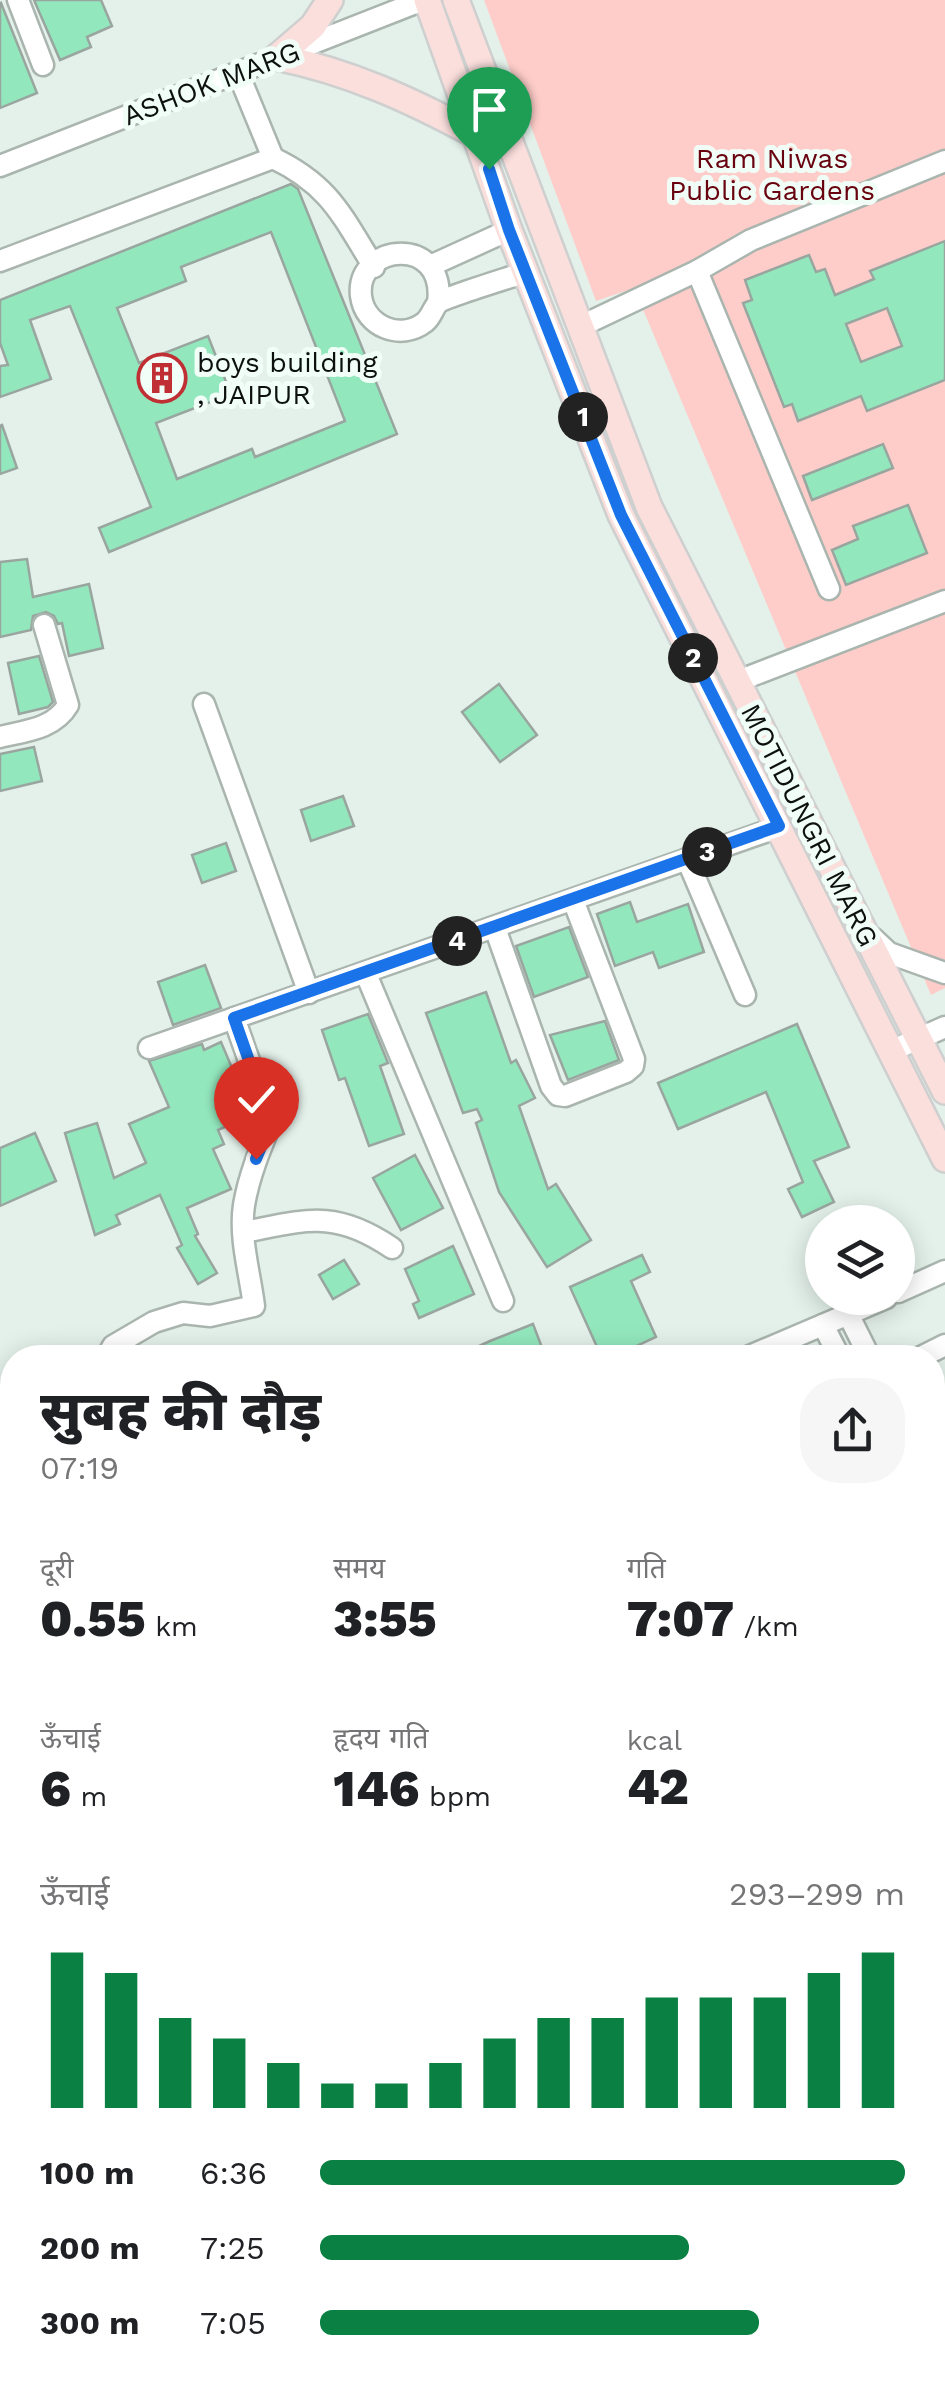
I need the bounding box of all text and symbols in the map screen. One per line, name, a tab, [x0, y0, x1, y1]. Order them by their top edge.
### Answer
street label: ASHOK MARG	[118, 35, 304, 132]
pin	[447, 67, 532, 170]
icon: arrive	[462, 82, 517, 137]
park label: Ram Niwas Public Gardens	[669, 142, 875, 207]
place label: boys building , JAIPUR	[197, 346, 378, 411]
building icon: boys building , JAIPUR	[136, 352, 188, 404]
pin: 1	[558, 392, 608, 442]
text: 1	[577, 400, 589, 433]
pin: 2	[668, 633, 718, 683]
text: 2	[685, 641, 701, 674]
street label: MOTIDUNGRI MARG	[734, 698, 885, 952]
pin: 3	[682, 827, 732, 877]
text: 3	[699, 835, 715, 868]
pin: 4	[432, 916, 482, 966]
text: 4	[448, 924, 466, 957]
pin	[214, 1057, 299, 1160]
icon: check	[229, 1072, 284, 1127]
map controls	[805, 1205, 915, 1315]
button: layers	[805, 1205, 915, 1315]
button: share	[800, 1378, 905, 1483]
text: सुबह की दौड़	[40, 1379, 321, 1443]
text: 07:19	[40, 1449, 119, 1487]
text: दूरी	[40, 1552, 74, 1585]
text: समय	[333, 1552, 385, 1585]
text: गति	[627, 1552, 666, 1585]
text: 0.55	[40, 1589, 146, 1648]
text: 3:55	[333, 1589, 437, 1648]
text: 7:07	[627, 1589, 734, 1648]
text: km	[146, 1610, 198, 1643]
text: /km	[734, 1610, 799, 1643]
text: ऊँचाई	[40, 1722, 101, 1755]
text: हृदय गति	[333, 1722, 428, 1755]
text: kcal	[627, 1724, 682, 1757]
text: 42	[627, 1757, 689, 1816]
text: 6	[40, 1759, 71, 1818]
text: 146	[333, 1759, 420, 1818]
text: m	[71, 1780, 107, 1813]
text: bpm	[420, 1780, 491, 1813]
text: ऊँचाई	[40, 1875, 109, 1913]
text: 293–299 m	[729, 1875, 905, 1913]
text: 100 m	[40, 2154, 134, 2192]
text: 6:36	[200, 2154, 267, 2192]
text: 200 m	[40, 2229, 140, 2267]
text: 7:25	[200, 2229, 265, 2267]
text: 300 m	[40, 2304, 139, 2342]
text: 7:05	[200, 2304, 266, 2342]

